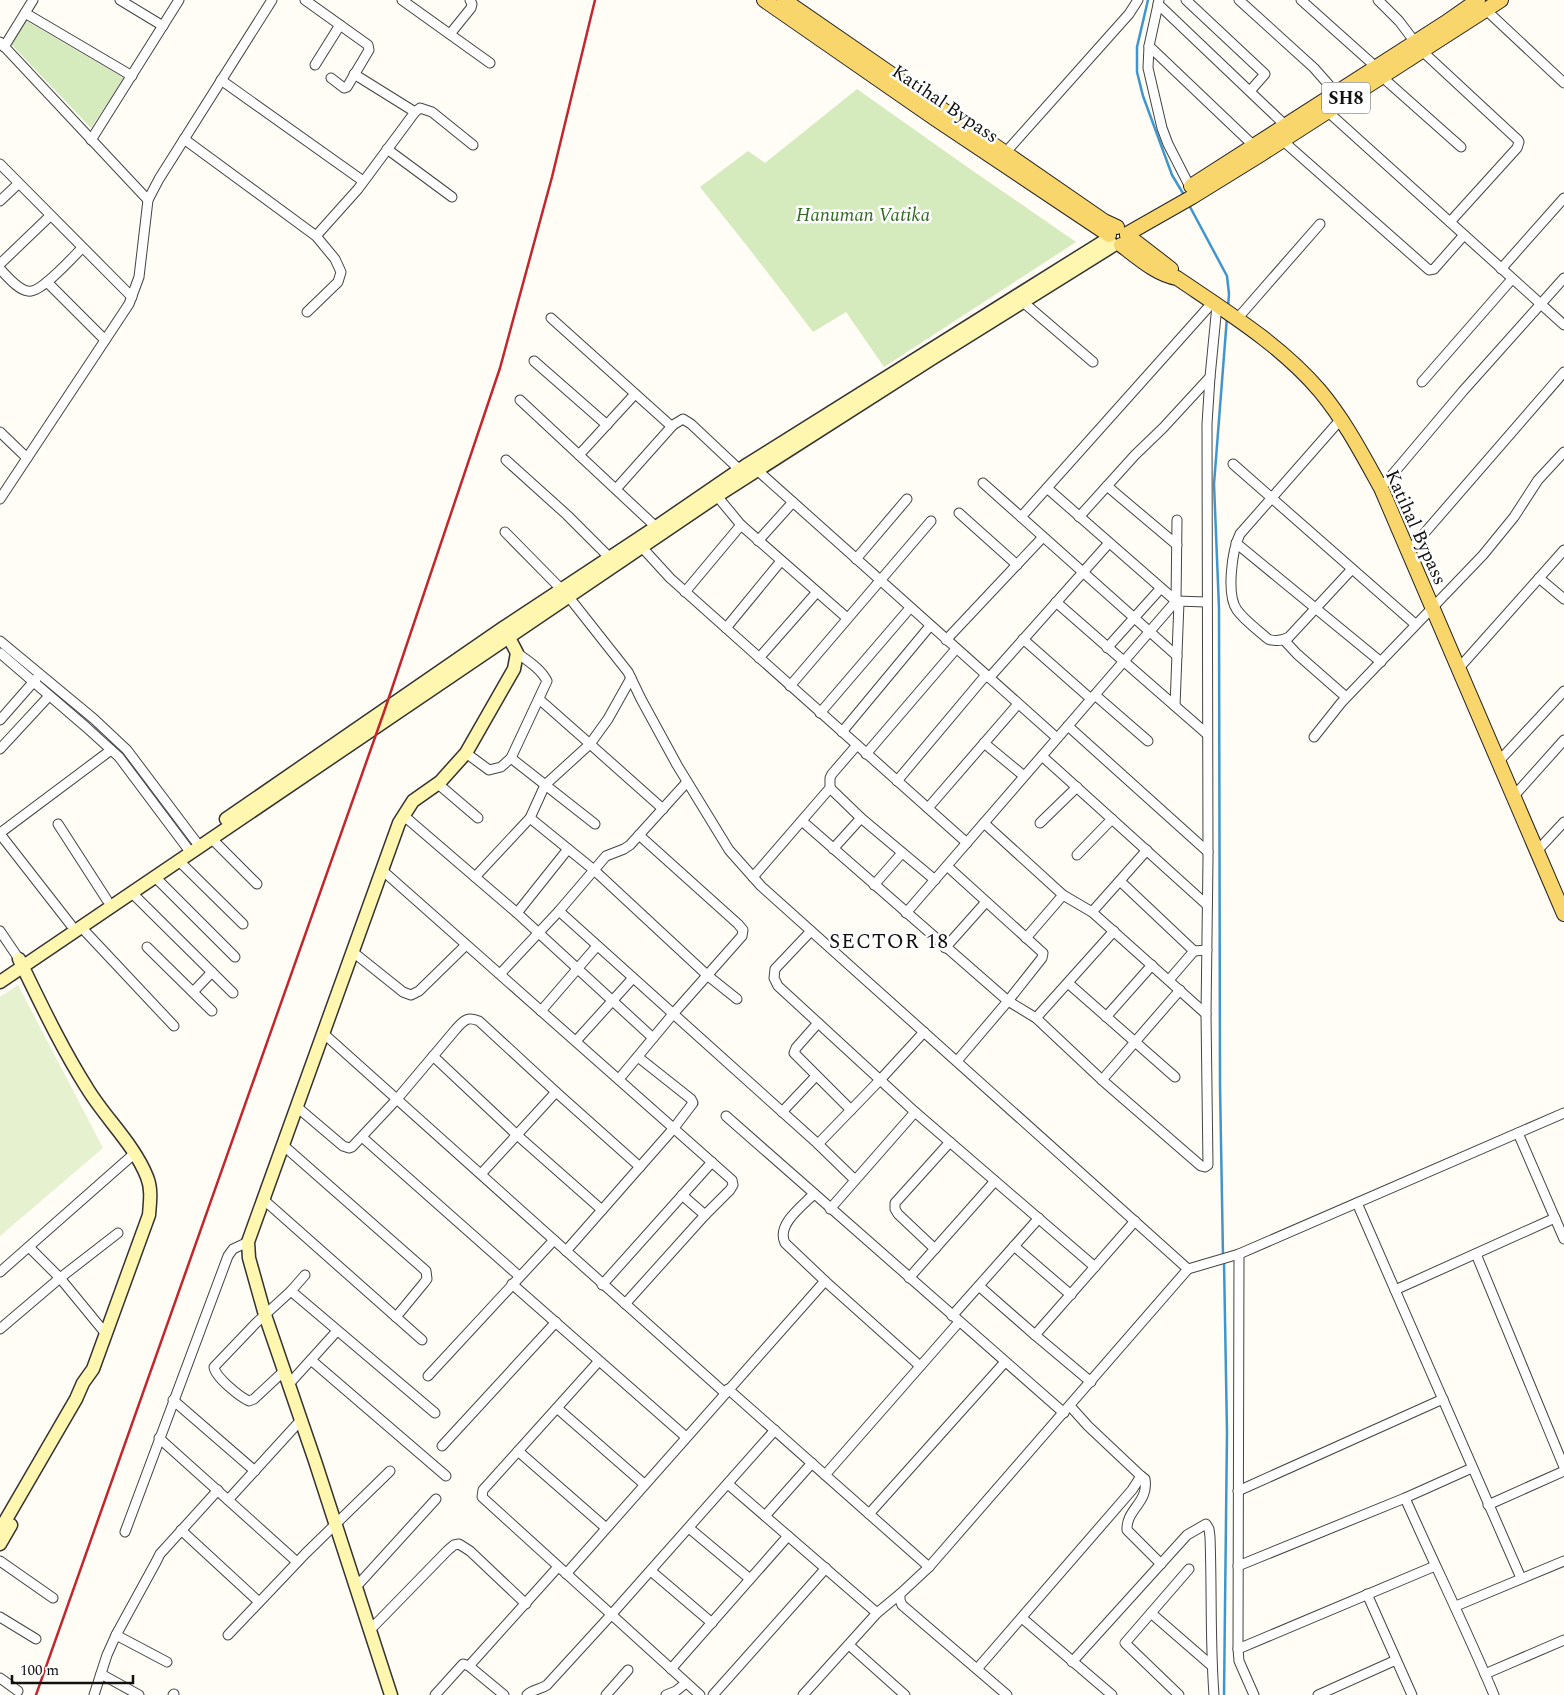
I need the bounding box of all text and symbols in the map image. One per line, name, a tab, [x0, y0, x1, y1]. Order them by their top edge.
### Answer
street label: Katihal Bypass	[886, 58, 1005, 151]
road number: SH8	[1322, 82, 1370, 114]
park label: Hanuman Vatika	[796, 201, 930, 230]
street label: Katihal Bypass	[1377, 465, 1454, 590]
district label: SECTOR 18	[829, 926, 949, 958]
scale bar	[12, 1652, 134, 1684]
text: 100 m	[20, 1659, 59, 1682]

